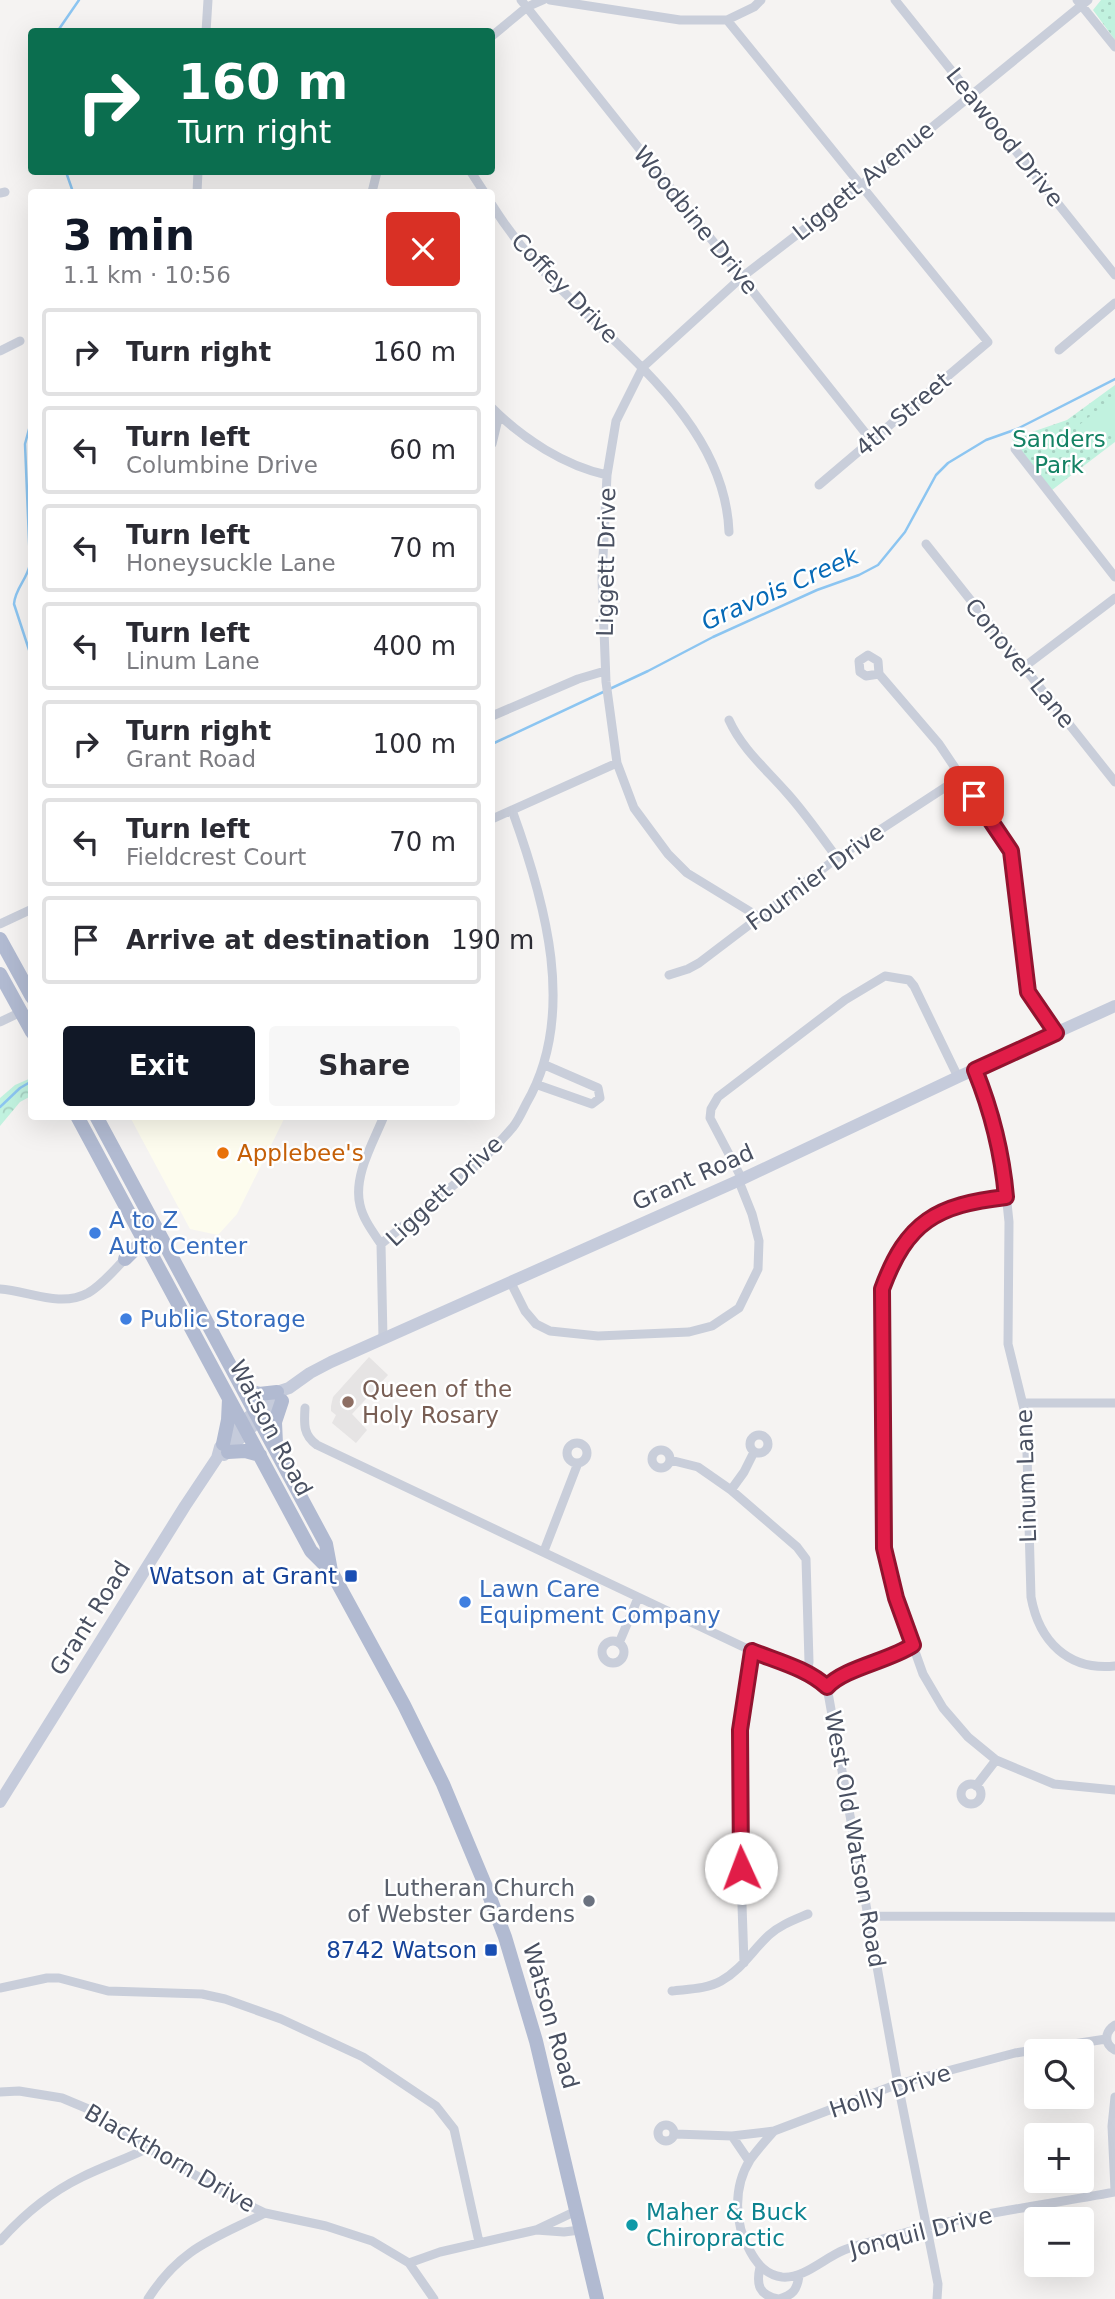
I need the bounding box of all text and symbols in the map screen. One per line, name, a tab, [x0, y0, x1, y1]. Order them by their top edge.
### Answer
text: 160 m	[178, 54, 348, 111]
icon: right	[63, 56, 154, 147]
street label: Leawood Drive	[941, 62, 1069, 212]
text: Turn right	[178, 113, 331, 151]
street label: Liggett Avenue	[787, 116, 939, 246]
street label: Woodbine Drive	[628, 141, 764, 299]
text: 3 min	[63, 211, 195, 260]
button: close	[386, 212, 460, 286]
street label: Coffey Drive	[506, 228, 624, 348]
text: 1.1 km · 10:56	[63, 262, 231, 288]
icon: right	[67, 333, 105, 371]
text: Turn right	[126, 337, 271, 367]
text: 160 m	[373, 337, 456, 367]
street label: 4th Street	[850, 367, 956, 461]
text: Turn left	[126, 422, 250, 452]
park label: Sanders Park	[1012, 426, 1106, 478]
icon: left	[67, 431, 105, 469]
text: 60 m	[389, 435, 456, 465]
text: Columbine Drive	[126, 452, 318, 478]
street label: Liggett Drive	[592, 487, 620, 637]
text: Turn left	[126, 520, 250, 550]
icon: left	[67, 529, 105, 567]
text: 70 m	[389, 533, 456, 563]
water label: Gravois Creek	[697, 541, 864, 636]
text: Honeysuckle Lane	[126, 550, 336, 576]
street label: Conover Lane	[960, 593, 1080, 733]
text: Turn left	[126, 618, 250, 648]
icon: left	[67, 627, 105, 665]
text: 400 m	[373, 631, 456, 661]
text: Linum Lane	[126, 648, 260, 674]
text: Turn right	[126, 716, 271, 746]
icon: right	[67, 725, 105, 763]
text: 100 m	[373, 729, 456, 759]
text: Grant Road	[126, 746, 256, 772]
pin	[944, 766, 1004, 826]
icon: arrive	[955, 777, 993, 815]
text: Turn left	[126, 814, 250, 844]
street label: Fournier Drive	[741, 818, 889, 936]
icon: left	[67, 823, 105, 861]
text: 70 m	[389, 827, 456, 857]
text: Fieldcrest Court	[126, 844, 306, 870]
icon: arrive	[67, 921, 105, 959]
text: Arrive at destination	[126, 925, 430, 955]
text: 190 m	[451, 925, 534, 955]
button: Exit	[63, 1026, 255, 1106]
button: Share	[269, 1026, 460, 1106]
street label: Liggett Drive	[381, 1131, 507, 1251]
street label: Grant Road	[628, 1139, 758, 1215]
place label: Applebee's	[237, 1140, 364, 1166]
marker: Applebee's	[215, 1145, 231, 1161]
place label: A to Z Auto Center	[109, 1207, 248, 1259]
marker: A to Z Auto Center	[87, 1225, 103, 1241]
place label: Public Storage	[140, 1306, 305, 1332]
marker: Public Storage	[118, 1311, 134, 1327]
street label: Watson Road	[224, 1356, 318, 1500]
place label: Queen of the Holy Rosary	[362, 1376, 512, 1428]
marker: Queen of the Holy Rosary	[340, 1394, 356, 1410]
street label: Linum Lane	[1011, 1409, 1041, 1543]
street label: Grant Road	[45, 1556, 135, 1680]
place label: Watson at Grant	[149, 1563, 337, 1589]
marker: Watson at Grant	[343, 1568, 359, 1584]
place label: Lawn Care Equipment Company	[479, 1576, 721, 1628]
marker: Lawn Care Equipment Company	[457, 1594, 473, 1610]
street label: West Old Watson Road	[820, 1709, 890, 1969]
position arrow	[704, 1831, 778, 1905]
place label: Lutheran Church of Webster Gardens	[347, 1875, 575, 1927]
marker: Lutheran Church of Webster Gardens	[581, 1893, 597, 1909]
place label: 8742 Watson	[326, 1937, 477, 1963]
street label: Watson Road	[518, 1940, 584, 2092]
marker: 8742 Watson	[483, 1942, 499, 1958]
map controls	[1024, 2039, 1094, 2277]
button: search	[1024, 2039, 1094, 2109]
street label: Holly Drive	[826, 2059, 954, 2123]
street label: Blackthorn Drive	[80, 2099, 260, 2217]
button: +	[1024, 2123, 1094, 2193]
place label: Maher & Buck Chiropractic	[646, 2199, 808, 2251]
street label: Jonquil Drive	[845, 2202, 995, 2263]
button: −	[1024, 2207, 1094, 2277]
marker: Maher & Buck Chiropractic	[624, 2217, 640, 2233]

